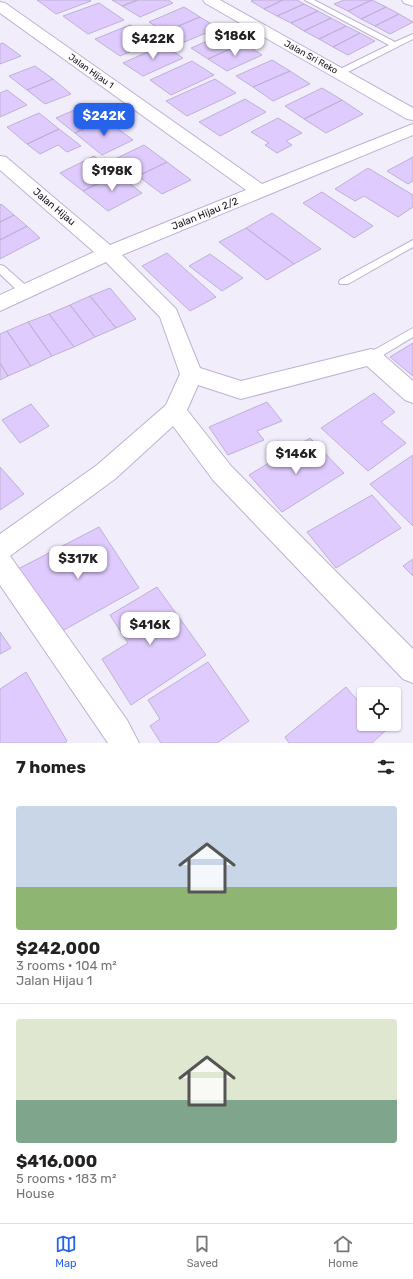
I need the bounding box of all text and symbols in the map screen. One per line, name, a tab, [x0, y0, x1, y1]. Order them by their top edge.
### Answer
pin: $186K	[207, 23, 263, 57]
pin: $422K	[125, 26, 181, 60]
text: $186K	[214, 28, 256, 43]
text: $422K	[131, 31, 175, 46]
street label: Jalan Sri Reko	[283, 38, 339, 76]
street label: Jalan Hijau 1	[67, 52, 116, 90]
pin: $242K	[76, 103, 132, 137]
text: $242K	[82, 108, 126, 123]
pin: $198K	[84, 158, 140, 192]
text: $198K	[92, 163, 132, 178]
street label: Jalan Hijau	[30, 186, 78, 228]
street label: Jalan Hijau 2/2	[170, 195, 240, 233]
pin: $146K	[268, 441, 324, 475]
text: $146K	[275, 446, 317, 461]
pin: $317K	[50, 546, 106, 580]
text: $317K	[58, 551, 98, 566]
pin: $416K	[122, 612, 178, 646]
text: $416K	[130, 617, 170, 632]
map controls	[357, 687, 401, 731]
button: locate	[357, 687, 401, 731]
icon: filters	[375, 756, 397, 778]
text: 7 homes	[16, 757, 86, 777]
icon: home	[171, 832, 243, 904]
text: $242,000	[16, 938, 100, 958]
text: 3 rooms · 104 m²	[16, 958, 117, 973]
text: Jalan Hijau 1	[16, 973, 92, 988]
icon: home	[171, 1045, 243, 1117]
text: $416,000	[16, 1151, 97, 1171]
text: 5 rooms · 183 m²	[16, 1171, 116, 1186]
text: House	[16, 1186, 54, 1201]
tab: Map	[55, 1233, 77, 1270]
tab: Saved	[187, 1233, 218, 1270]
tab: Home	[328, 1233, 358, 1270]

